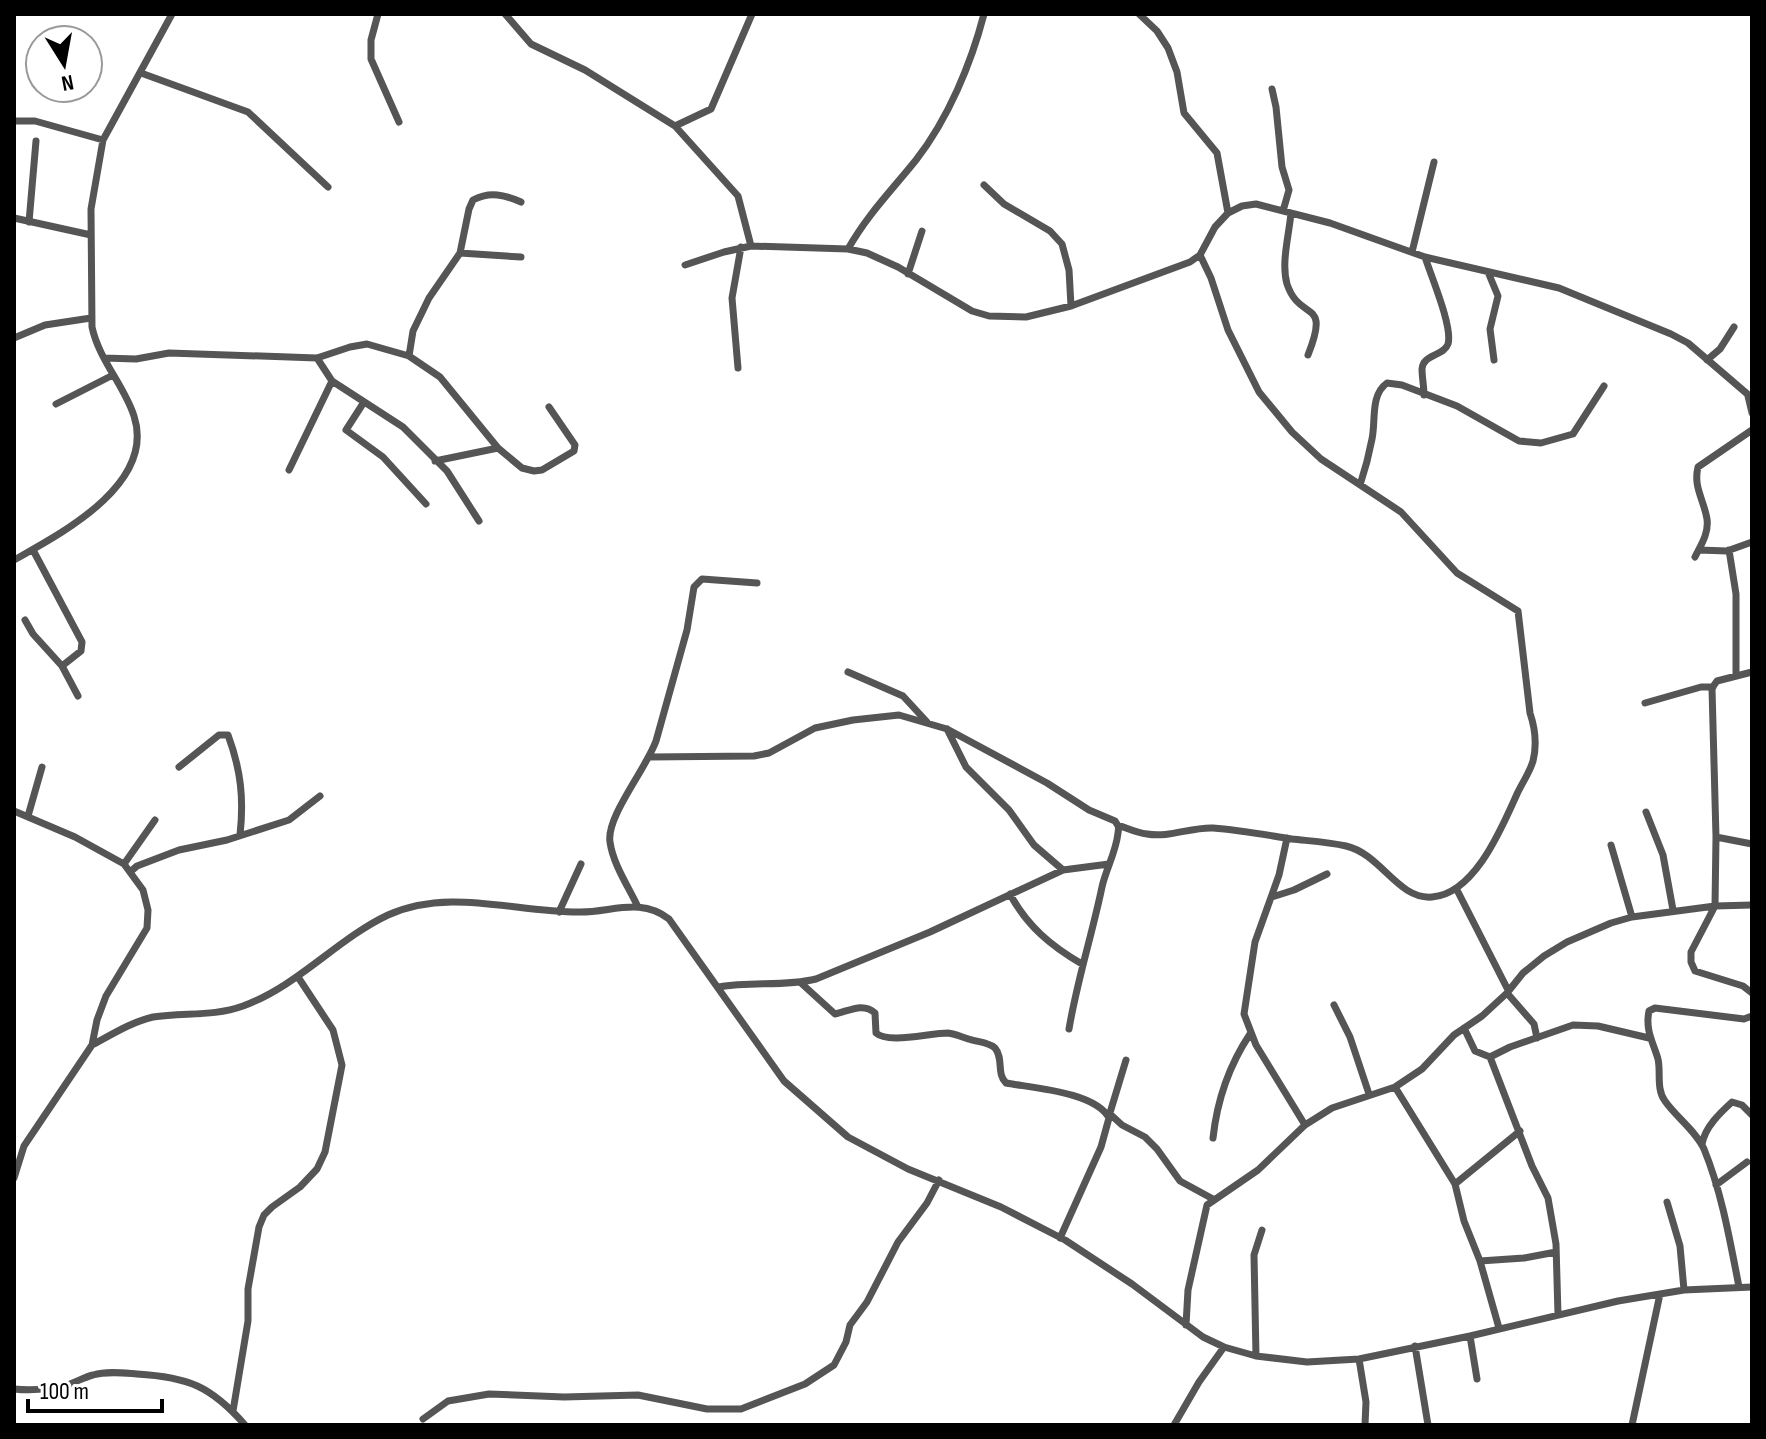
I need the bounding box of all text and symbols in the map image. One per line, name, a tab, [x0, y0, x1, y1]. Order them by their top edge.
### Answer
north arrow	[24, 24, 104, 104]
text: N	[59, 68, 76, 97]
scale bar	[28, 1363, 162, 1413]
text: 100 m	[40, 1377, 89, 1406]

